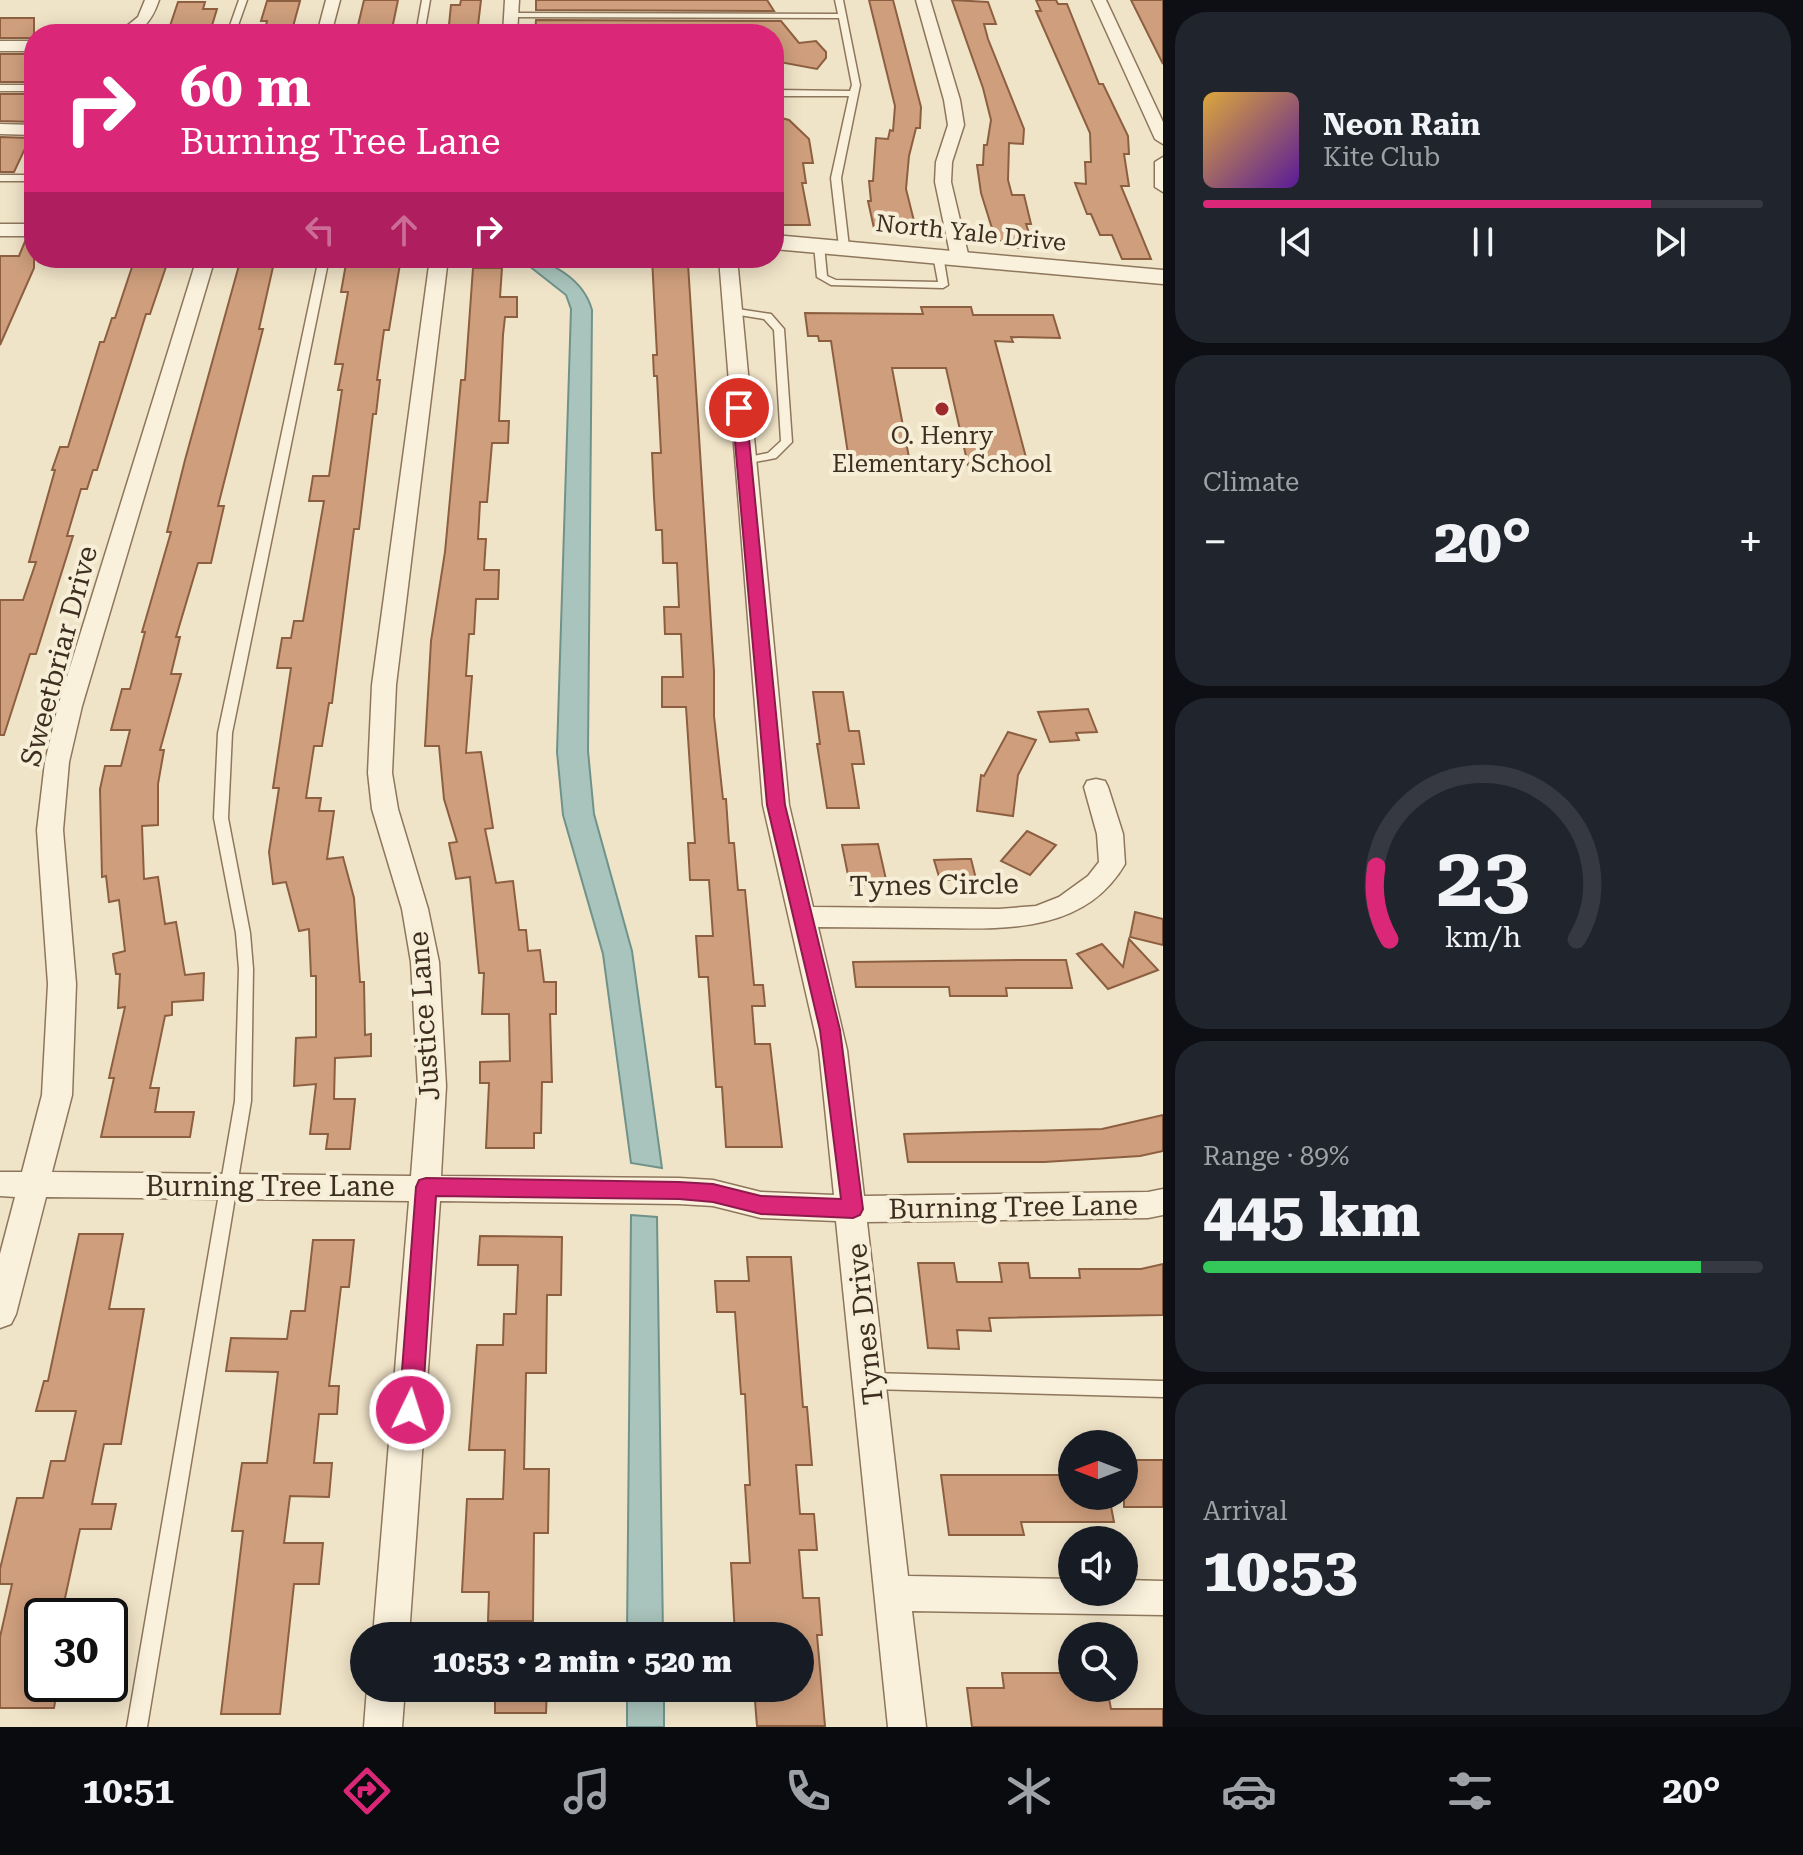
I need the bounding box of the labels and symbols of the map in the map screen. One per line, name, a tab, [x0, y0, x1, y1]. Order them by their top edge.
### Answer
street label: North Yale Drive	[874, 209, 1068, 257]
pin	[705, 374, 773, 442]
marker: O. Henry Elementary School	[933, 400, 951, 418]
place label: O. Henry Elementary School	[832, 422, 1052, 478]
street label: Sweetbriar Drive	[14, 542, 104, 770]
street label: Tynes Circle	[849, 867, 1019, 903]
street label: Justice Lane	[402, 930, 446, 1102]
street label: Burning Tree Lane	[145, 1170, 395, 1203]
street label: Burning Tree Lane	[888, 1188, 1138, 1226]
street label: Tynes Drive	[840, 1242, 890, 1406]
position arrow	[368, 1368, 452, 1452]
north arrow	[1058, 1430, 1138, 1510]
speed limit sign: 30	[24, 1598, 128, 1702]

